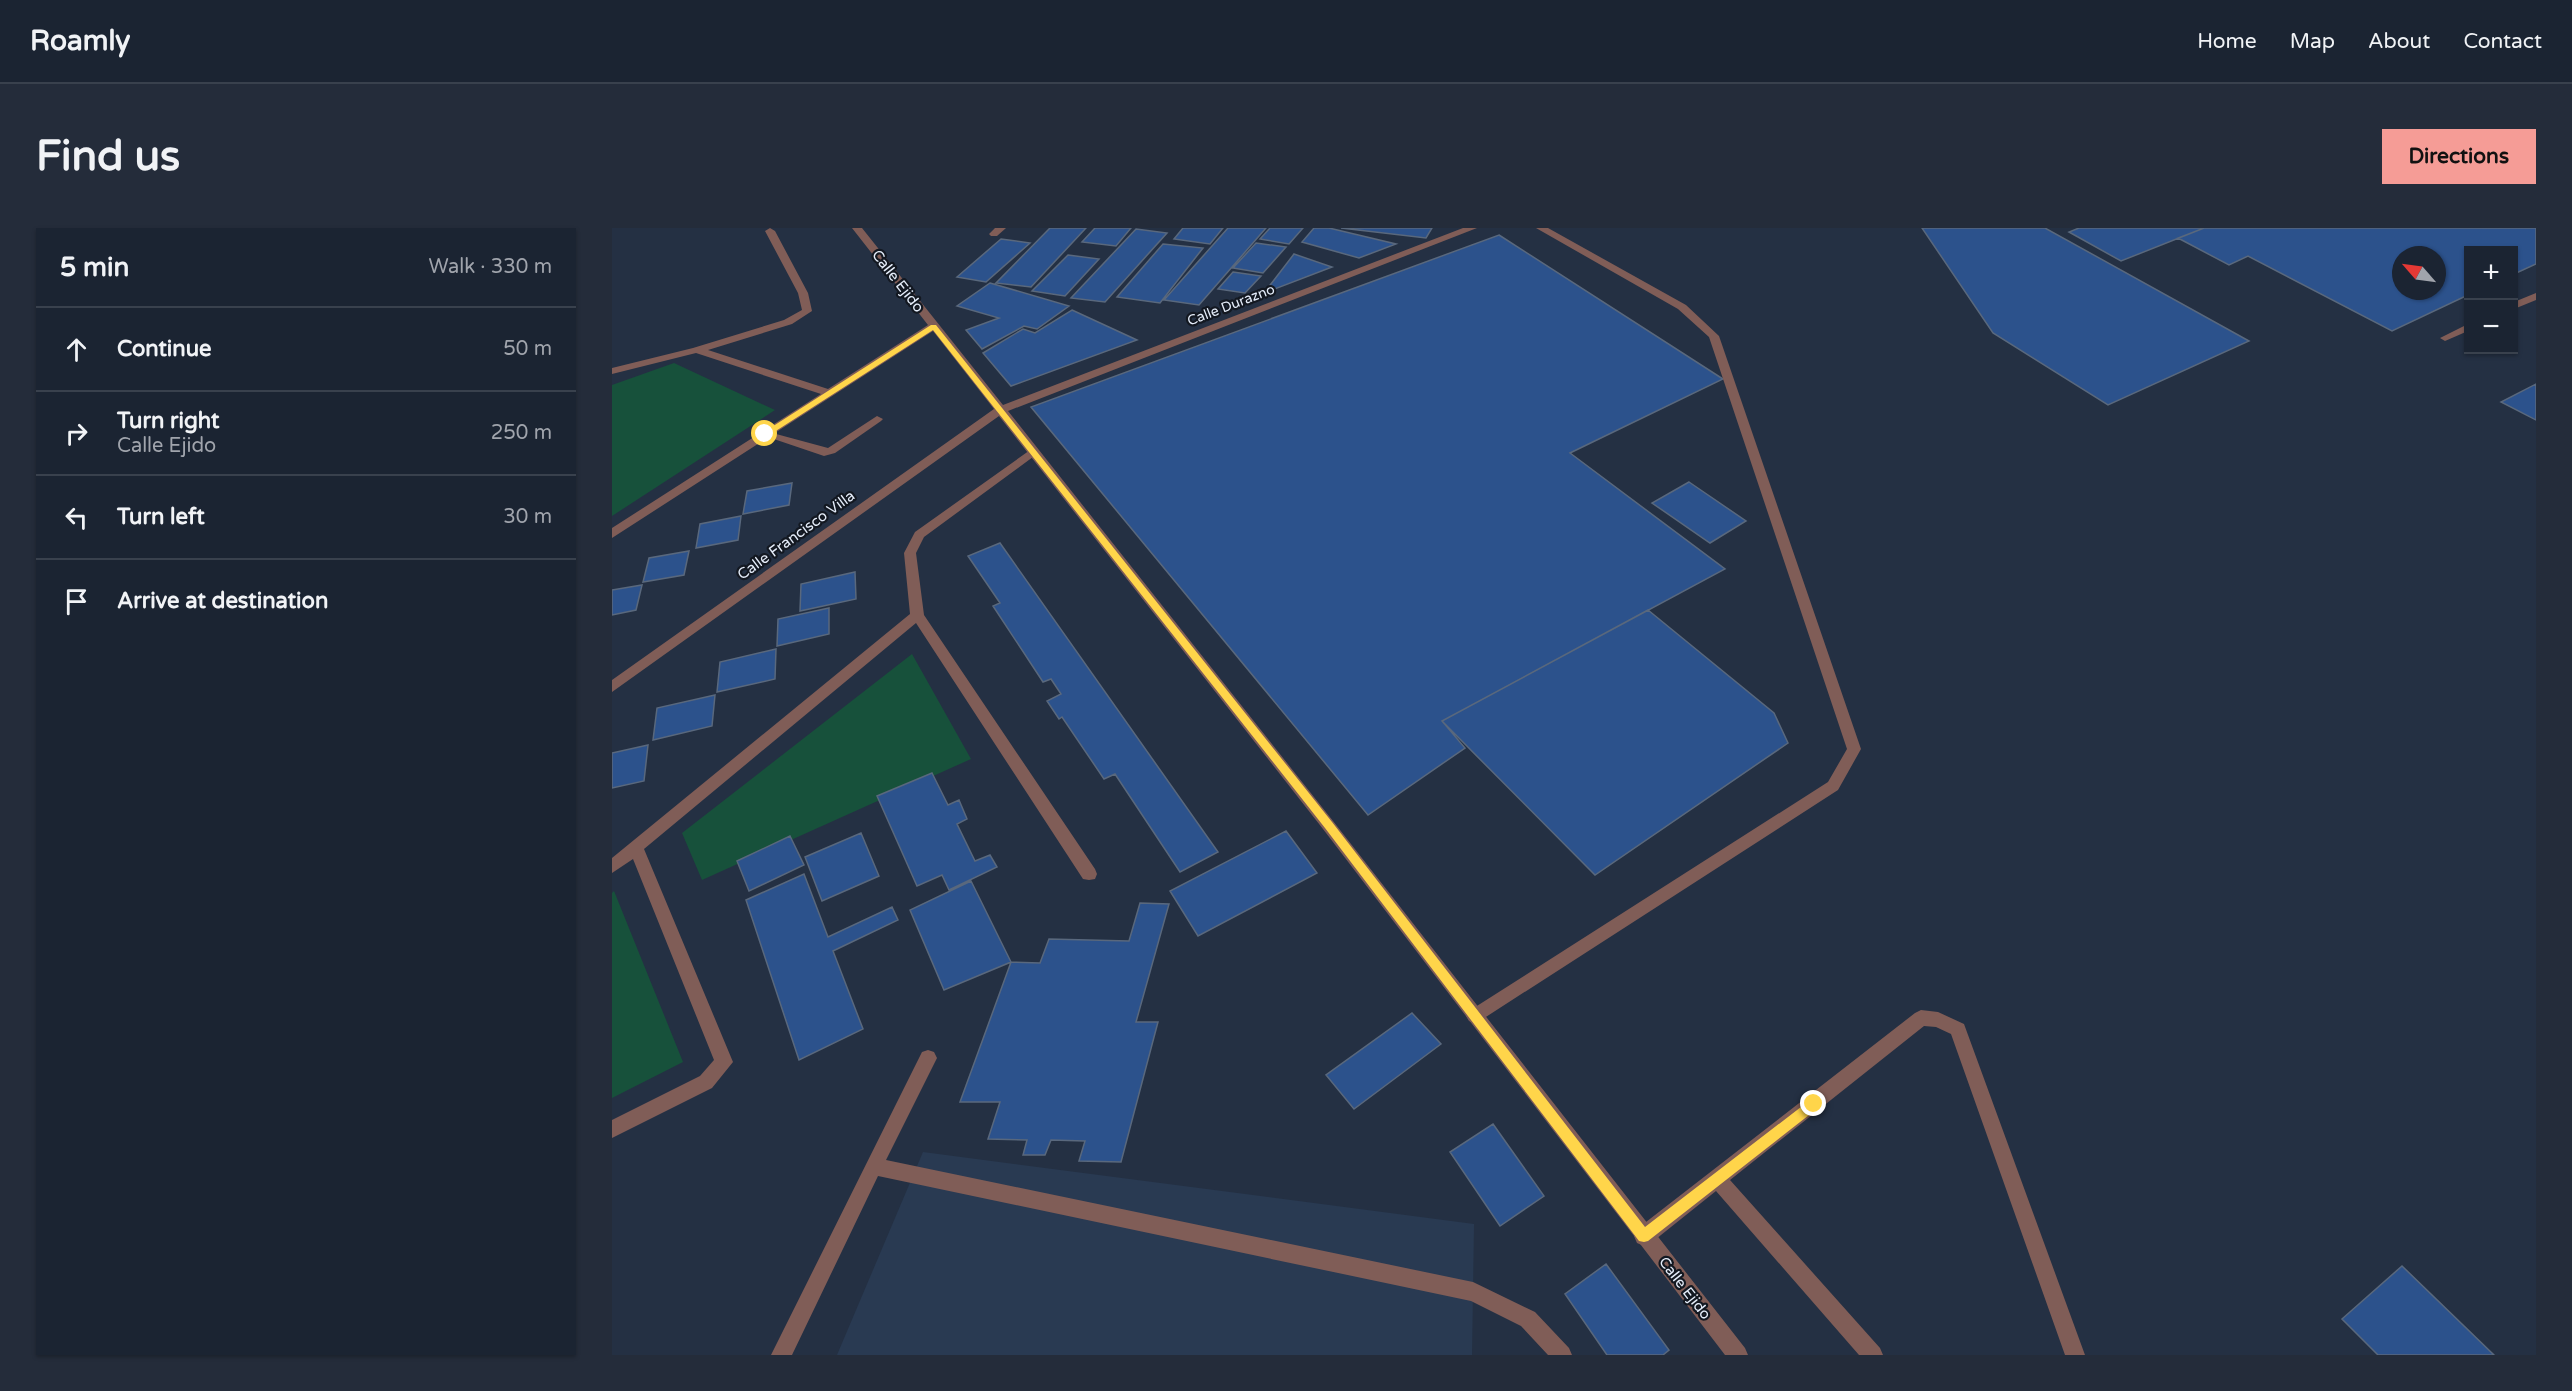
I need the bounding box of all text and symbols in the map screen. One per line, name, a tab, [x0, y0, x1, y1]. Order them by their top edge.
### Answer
text: Roamly	[30, 24, 130, 58]
text: Home	[2197, 29, 2257, 54]
text: Map	[2290, 29, 2335, 54]
text: About	[2368, 29, 2430, 54]
text: Contact	[2463, 29, 2542, 54]
button: Directions	[2382, 129, 2536, 184]
text: Find us	[36, 131, 180, 182]
street label: Calle Ejido	[868, 246, 928, 316]
north arrow	[2392, 246, 2446, 300]
map controls	[2464, 246, 2518, 354]
button: +	[2464, 246, 2518, 300]
text: 5 min	[60, 252, 129, 283]
text: Walk · 330 m	[429, 255, 552, 279]
street label: Calle Durazno	[1185, 281, 1277, 329]
button: −	[2464, 300, 2518, 354]
icon: ahead	[60, 333, 93, 366]
text: Continue	[117, 336, 212, 362]
text: 50 m	[503, 337, 552, 361]
text: Turn right	[117, 408, 219, 434]
icon: right	[60, 417, 93, 450]
route start	[751, 420, 777, 446]
text: 250 m	[491, 421, 552, 445]
text: Calle Ejido	[117, 434, 216, 458]
street label: Calle Francisco Villa	[734, 486, 858, 584]
icon: left	[60, 501, 93, 534]
text: Turn left	[117, 504, 205, 530]
text: 30 m	[503, 505, 552, 529]
icon: arrive	[60, 585, 93, 618]
text: Arrive at destination	[117, 588, 328, 614]
route end	[1800, 1090, 1826, 1116]
street label: Calle Ejido	[1655, 1253, 1715, 1323]

